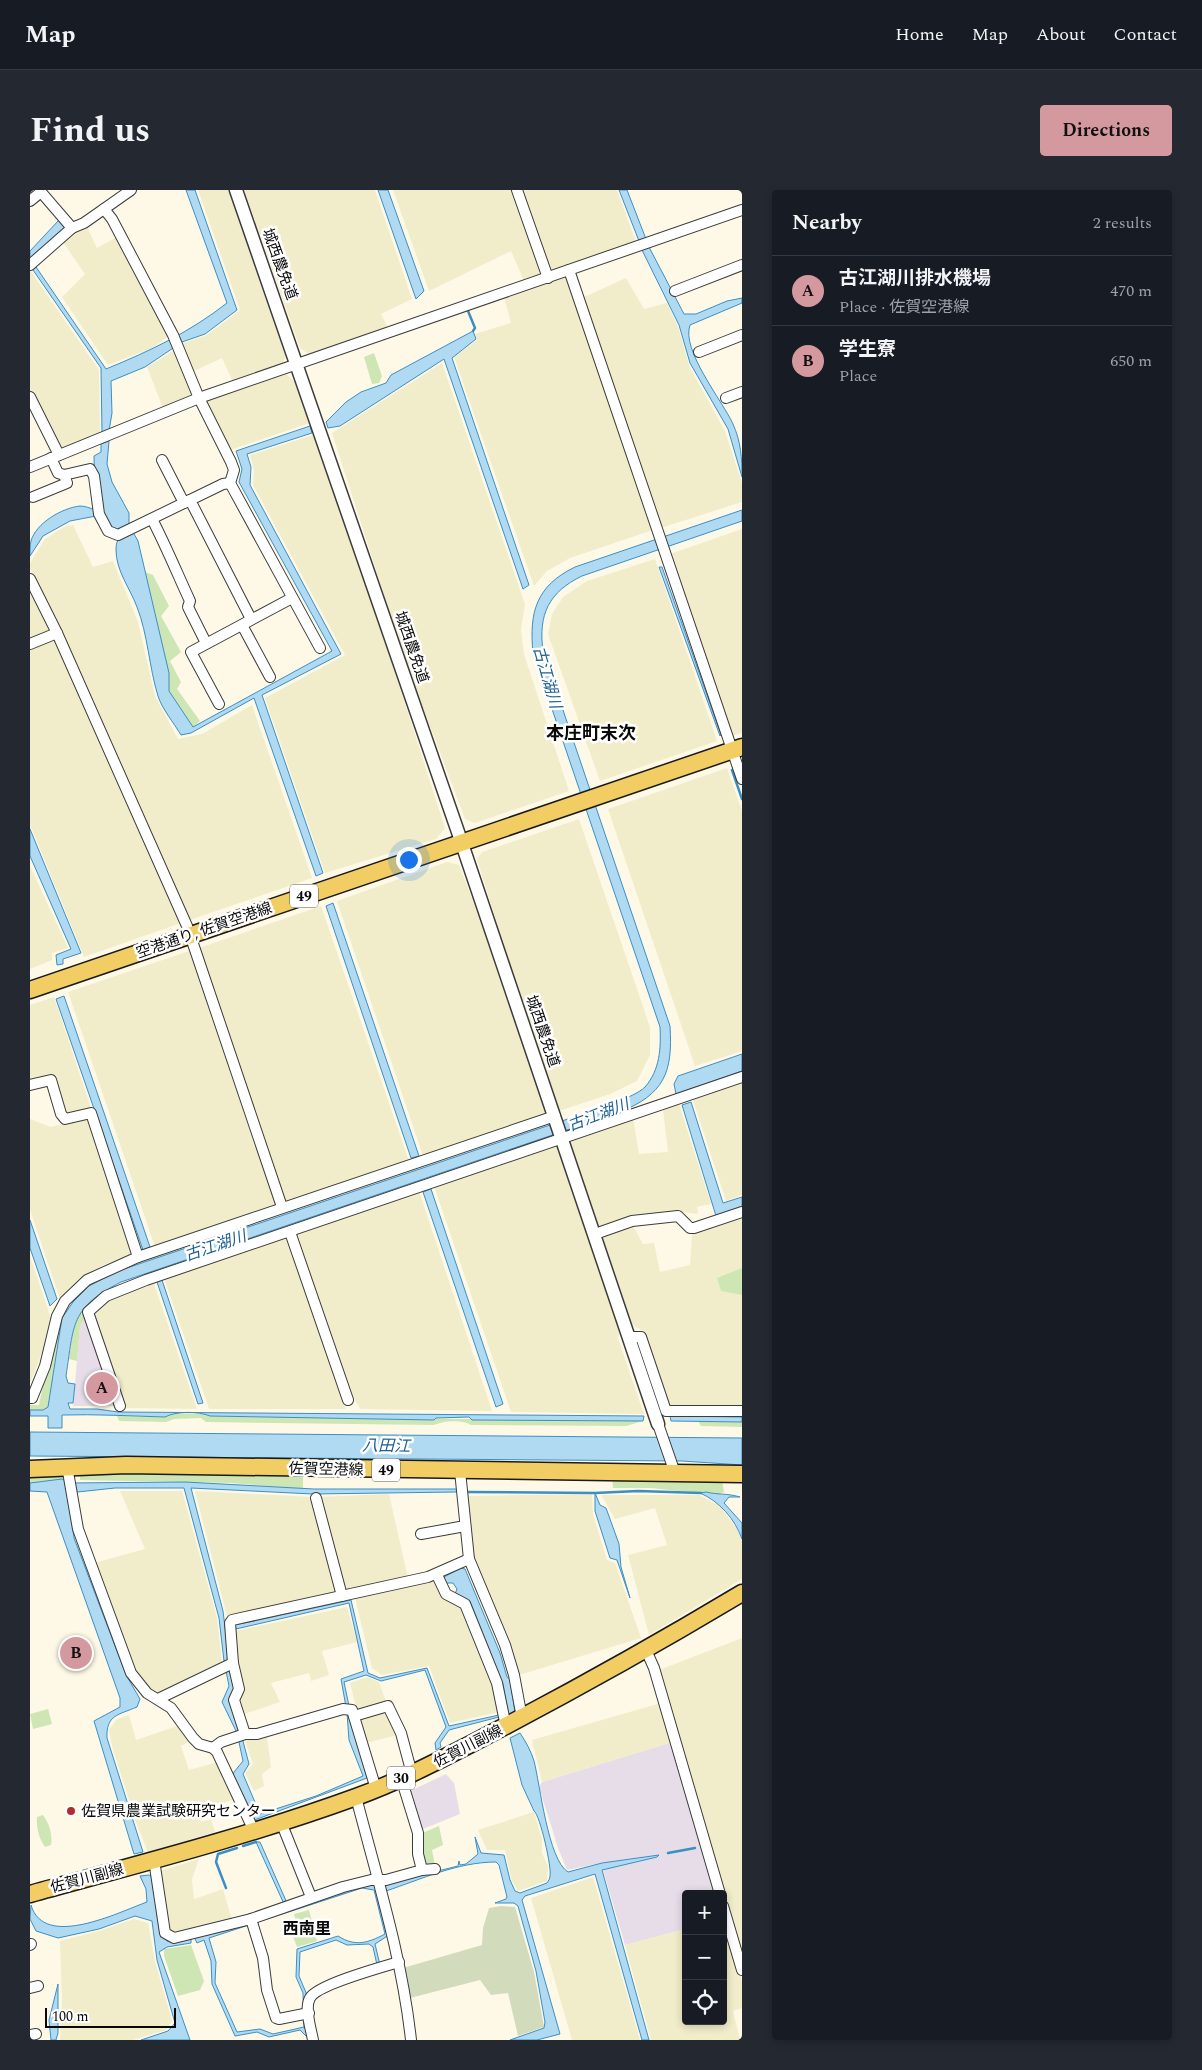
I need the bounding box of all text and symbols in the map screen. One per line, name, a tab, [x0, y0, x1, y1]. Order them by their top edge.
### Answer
text: Map	[25, 17, 75, 53]
text: Home	[895, 21, 944, 48]
text: Map	[972, 21, 1008, 48]
text: About	[1036, 21, 1086, 48]
text: Contact	[1114, 21, 1177, 48]
text: Find us	[30, 104, 150, 157]
button: Directions	[1040, 105, 1172, 156]
text: Nearby	[792, 207, 862, 239]
text: 2 results	[1093, 211, 1152, 235]
street label: 城西農免道	[256, 225, 303, 303]
text: 古江湖川排水機場	[839, 264, 991, 293]
text: A	[802, 279, 814, 303]
text: 470 m	[1110, 279, 1152, 303]
text: Place · 佐賀空港線	[839, 295, 969, 319]
text: 学生寮	[839, 335, 896, 364]
text: B	[802, 349, 814, 373]
text: 650 m	[1110, 349, 1152, 373]
text: Place	[839, 364, 877, 388]
street label: 城西農免道	[388, 608, 435, 686]
water label: 古江湖川	[527, 643, 568, 713]
district label: 本庄町末次	[546, 720, 636, 747]
your location	[396, 847, 422, 873]
road number: 49	[290, 884, 318, 908]
street label: 空港通り, 佐賀空港線	[133, 896, 275, 965]
street label: 城西農免道	[519, 992, 566, 1070]
water label: 古江湖川	[564, 1092, 634, 1138]
water label: 古江湖川	[181, 1224, 251, 1268]
pin: A	[86, 1369, 118, 1407]
water label: 八田江	[362, 1434, 412, 1458]
street label: 佐賀空港線	[288, 1457, 364, 1482]
road number: 49	[372, 1458, 400, 1482]
pin: B	[60, 1634, 92, 1672]
street label: 佐賀川副線	[430, 1719, 507, 1774]
road number: 30	[387, 1766, 415, 1790]
place label: 佐賀県農業試験研究センター	[81, 1800, 276, 1823]
marker: 佐賀県農業試験研究センター	[65, 1805, 77, 1817]
street label: 佐賀川副線	[48, 1858, 126, 1899]
map controls	[682, 1890, 727, 2025]
button: +	[682, 1890, 727, 1935]
district label: 西南里	[283, 1917, 331, 1941]
button: −	[682, 1935, 727, 1980]
button: locate	[682, 1980, 727, 2025]
scale bar	[45, 2005, 176, 2028]
text: 100 m	[52, 2006, 89, 2027]

